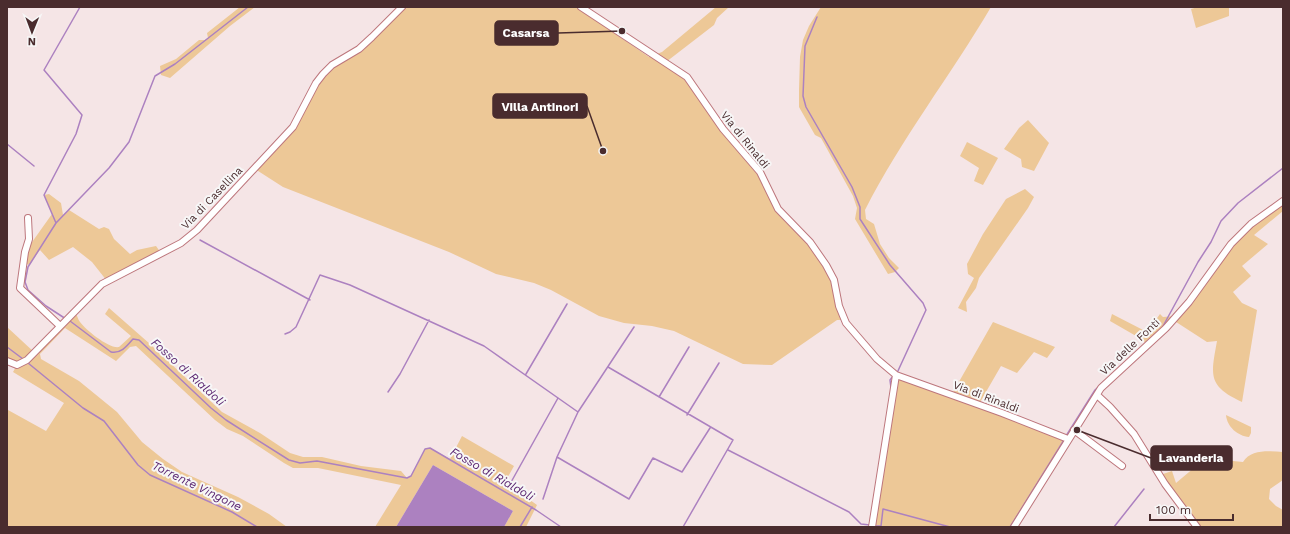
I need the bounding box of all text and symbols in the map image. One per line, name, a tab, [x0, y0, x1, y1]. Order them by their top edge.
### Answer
north arrow	[12, 12, 52, 52]
callout: Casarsa	[495, 21, 558, 45]
text: Casarsa	[503, 26, 549, 40]
text: N	[28, 35, 36, 48]
callout: Villa Antinori	[493, 94, 587, 118]
text: Villa Antinori	[501, 100, 579, 114]
street label: Via di Rinaldi	[718, 109, 772, 171]
street label: Via di Casellina	[179, 164, 245, 232]
street label: Via delle Fonti	[1097, 316, 1163, 378]
water label: Fosso di Rialdoli	[148, 335, 228, 409]
street label: Via di Rinaldi	[951, 378, 1021, 416]
water label: Fosso di Rialdoli	[448, 444, 537, 504]
callout: Lavanderia	[1151, 446, 1232, 470]
text: Lavanderia	[1159, 451, 1224, 465]
water label: Torrente Vingone	[150, 458, 244, 514]
scale bar	[1150, 496, 1233, 522]
text: 100 m	[1156, 503, 1191, 517]

